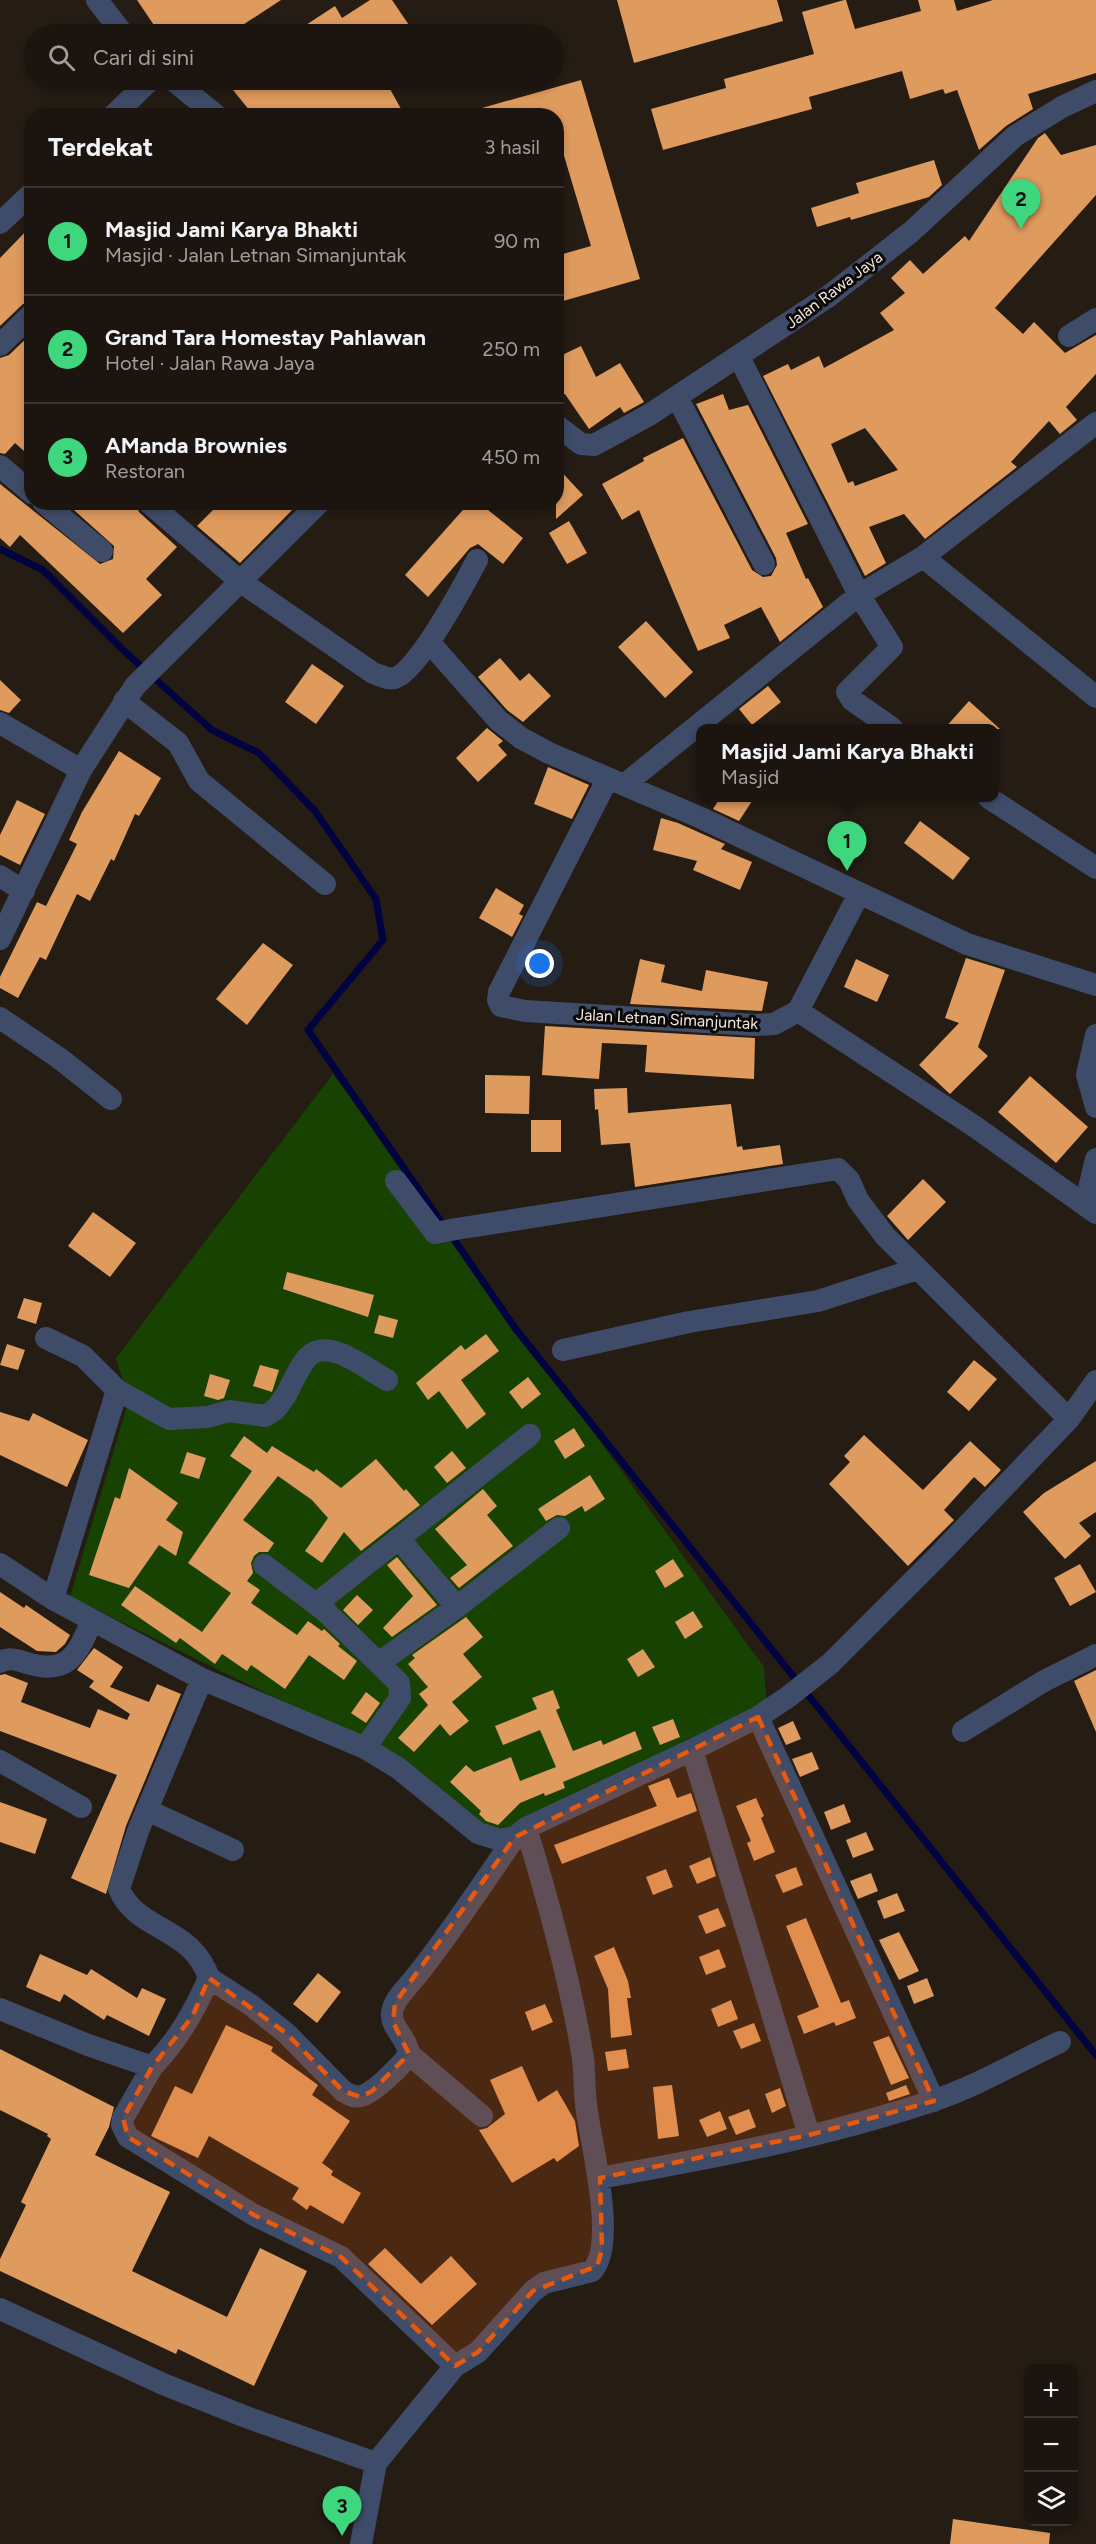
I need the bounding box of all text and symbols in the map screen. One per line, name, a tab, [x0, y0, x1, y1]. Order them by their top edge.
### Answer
search box	[24, 24, 564, 90]
icon: search	[45, 41, 78, 74]
text: Cari di sini	[93, 44, 194, 71]
text: Terdekat	[48, 131, 153, 163]
text: 3 hasil	[484, 135, 540, 159]
pin: 2	[1002, 180, 1040, 229]
text: Masjid Jami Karya Bhakti	[105, 216, 358, 243]
text: 1	[63, 229, 72, 253]
text: 90 m	[494, 229, 540, 253]
text: Masjid · Jalan Letnan Simanjuntak	[105, 243, 406, 267]
street label: Jalan Rawa Jaya	[782, 247, 886, 333]
text: Grand Tara Homestay Pahlawan	[105, 324, 426, 351]
text: 2	[62, 337, 73, 361]
text: 250 m	[483, 337, 540, 361]
text: Hotel · Jalan Rawa Jaya	[105, 351, 315, 375]
text: AManda Brownies	[105, 432, 287, 459]
text: 3	[62, 445, 73, 469]
text: 450 m	[481, 445, 540, 469]
text: Restoran	[105, 459, 185, 483]
popup	[696, 724, 999, 802]
text: Masjid Jami Karya Bhakti	[721, 738, 974, 765]
text: Masjid	[721, 765, 779, 789]
pin: 1	[828, 822, 866, 871]
your location	[525, 949, 554, 978]
street label: Jalan Letnan Simanjuntak	[575, 1005, 759, 1033]
map controls	[1024, 2364, 1078, 2526]
button: +	[1024, 2364, 1078, 2418]
button: −	[1024, 2418, 1078, 2472]
button: layers	[1024, 2472, 1078, 2526]
pin: 3	[322, 2486, 362, 2536]

